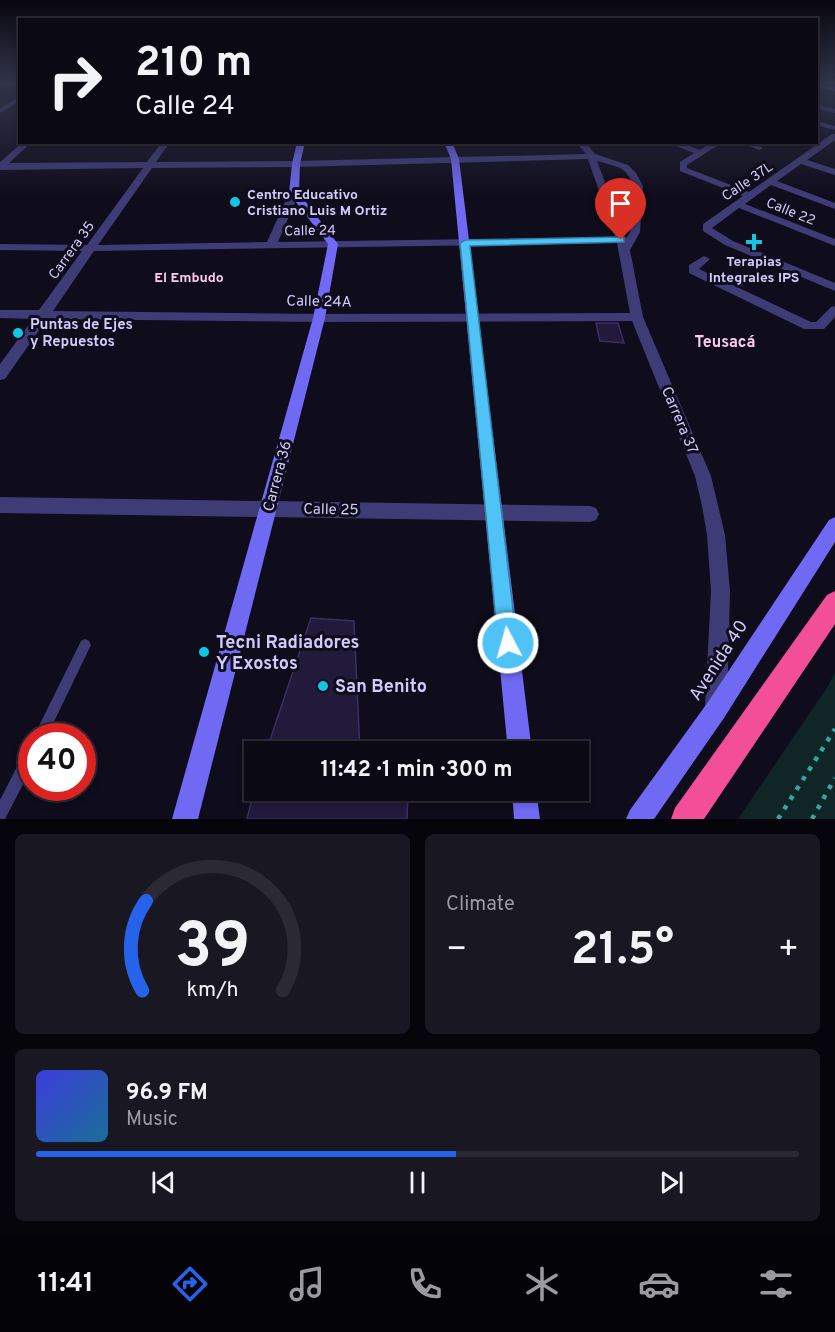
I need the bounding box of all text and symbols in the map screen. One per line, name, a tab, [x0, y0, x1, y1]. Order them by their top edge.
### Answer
text: 210 m	[135, 38, 252, 91]
icon: right	[36, 42, 114, 120]
text: Calle 24	[135, 90, 235, 124]
street label: Calle 37L	[719, 159, 777, 205]
pin	[595, 178, 646, 240]
place label: Centro Educativo Cristiano Luis M Ortiz	[247, 187, 387, 220]
icon: arrive	[604, 187, 637, 220]
marker: Centro Educativo Cristiano Luis M Ortiz	[228, 195, 242, 209]
street label: Calle 22	[763, 195, 818, 230]
street label: Carrera 35	[45, 218, 99, 283]
street label: Calle 24	[284, 223, 336, 240]
marker: Terapias Integrales IPS	[745, 233, 763, 251]
place label: Terapias Integrales IPS	[709, 254, 799, 287]
district label: El Embudo	[154, 270, 224, 287]
street label: Calle 24A	[286, 292, 352, 313]
place label: Puntas de Ejes y Repuestos	[30, 316, 133, 352]
marker: Puntas de Ejes y Repuestos	[11, 326, 25, 340]
district label: Teusacá	[695, 333, 755, 353]
street label: Carrera 37	[656, 384, 701, 457]
street label: Carrera 36	[260, 439, 297, 514]
street label: Calle 25	[303, 501, 359, 520]
position arrow	[476, 611, 540, 675]
street label: Avenida 40	[685, 616, 754, 705]
place label: Tecni Radiadores Y Exostos	[216, 632, 359, 676]
marker: Tecni Radiadores Y Exostos	[197, 645, 211, 659]
place label: San Benito	[335, 676, 427, 699]
marker: San Benito	[316, 679, 330, 693]
speed limit sign: 40	[18, 723, 96, 801]
text: 11:42 · 1 min · 300 m	[321, 757, 513, 784]
text: Climate	[446, 892, 515, 918]
text: 39	[175, 910, 250, 989]
text: 21.5°	[571, 923, 674, 980]
text: −	[446, 930, 467, 972]
text: +	[778, 930, 799, 972]
text: km/h	[186, 977, 239, 1004]
text: 96.9 FM	[126, 1080, 208, 1107]
text: Music	[126, 1107, 178, 1133]
icon: previous	[147, 1166, 180, 1199]
icon: pause	[401, 1166, 434, 1199]
icon: next	[655, 1166, 688, 1199]
icon: directions	[169, 1263, 211, 1305]
icon: music	[286, 1263, 328, 1305]
icon: phone	[404, 1263, 446, 1305]
icon: climate	[521, 1263, 563, 1305]
icon: car	[638, 1263, 680, 1305]
icon: filters	[755, 1263, 797, 1305]
text: 11:41	[38, 1267, 94, 1301]

